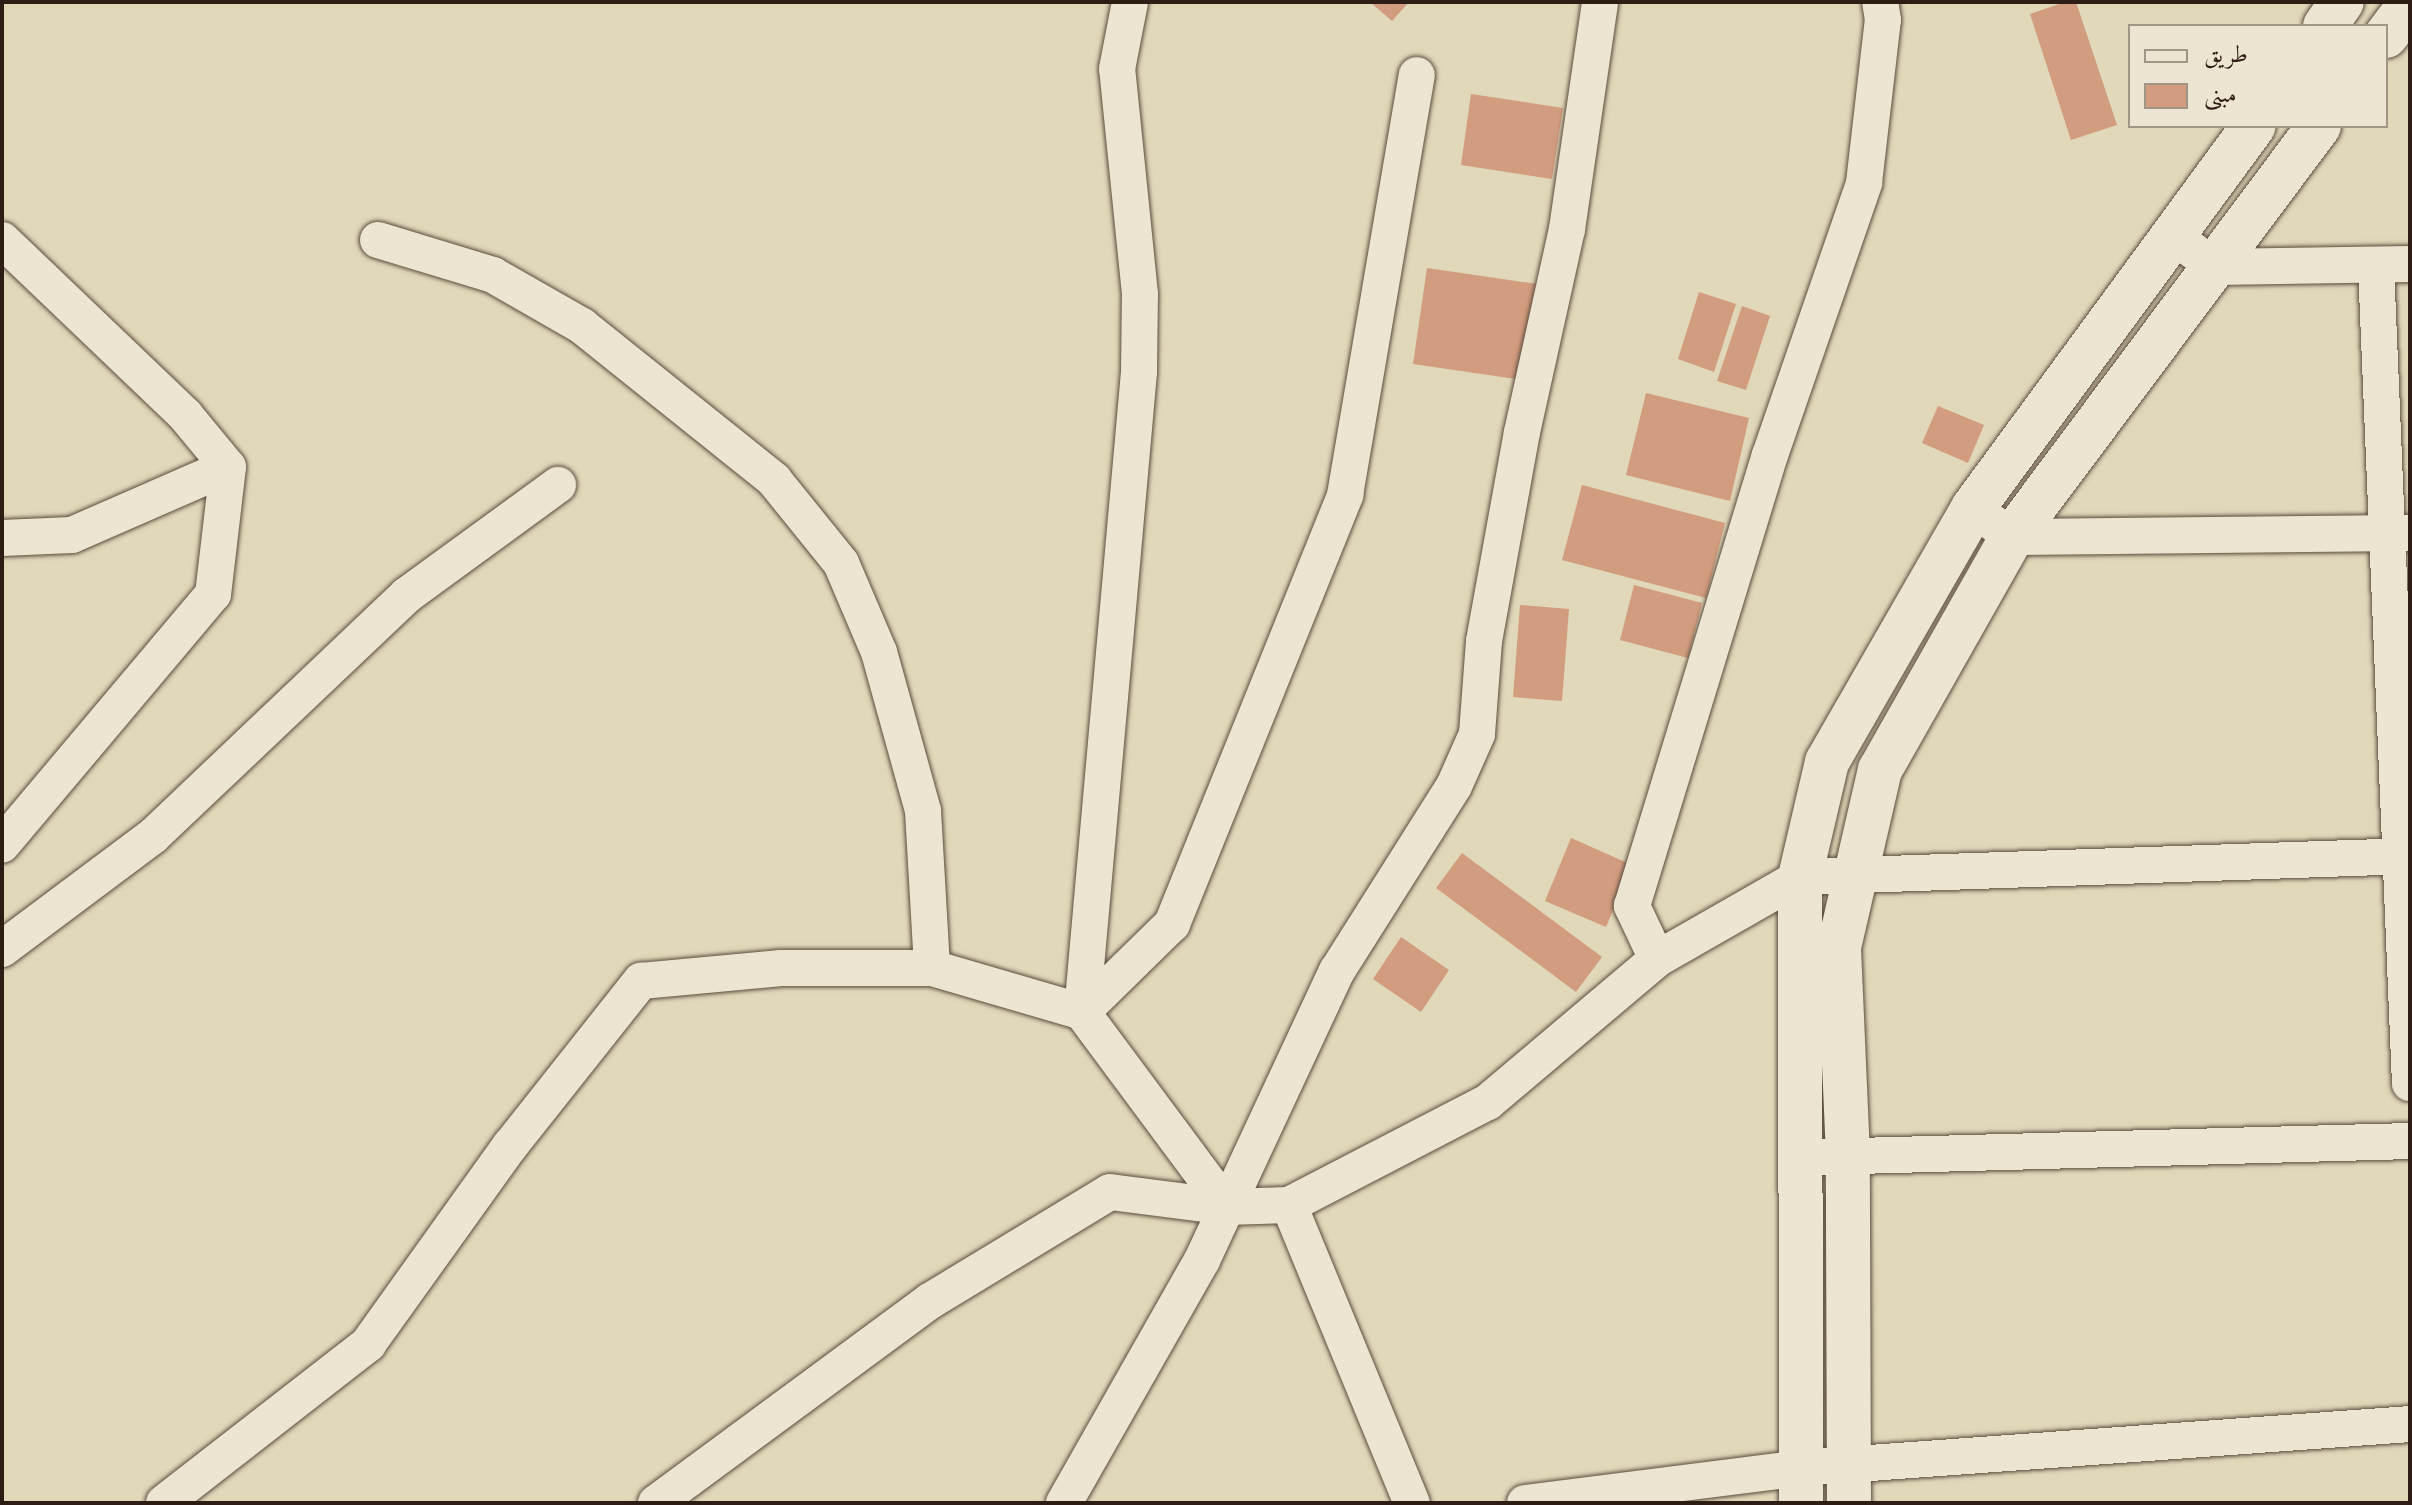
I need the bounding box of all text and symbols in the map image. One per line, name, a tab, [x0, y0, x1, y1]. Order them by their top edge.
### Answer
legend	[2128, 24, 2388, 128]
text: طريق	[2204, 38, 2248, 71]
text: مبنى	[2204, 78, 2237, 111]

